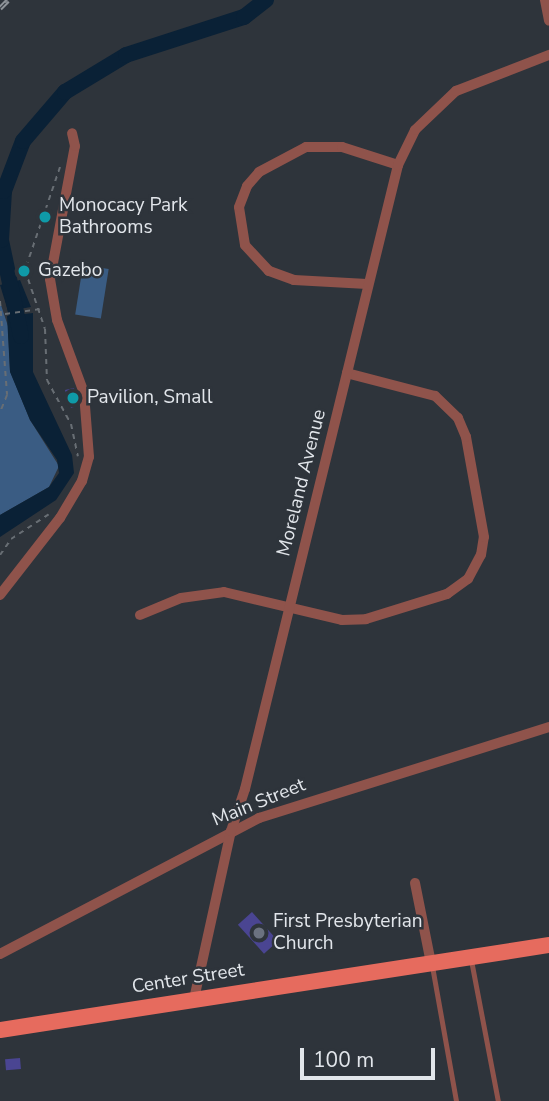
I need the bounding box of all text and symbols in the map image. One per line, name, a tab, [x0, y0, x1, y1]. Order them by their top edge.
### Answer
place label: Monocacy Park Bathrooms	[59, 195, 187, 239]
marker: Monocacy Park Bathrooms	[37, 209, 53, 225]
place label: Gazebo	[38, 260, 102, 282]
marker: Gazebo	[16, 263, 32, 279]
place label: Pavilion, Small	[87, 387, 213, 409]
marker: Pavilion, Small	[65, 390, 81, 406]
street label: Moreland Avenue	[273, 407, 331, 559]
street label: Main Street	[209, 774, 309, 832]
place label: First Presbyterian Church	[273, 911, 422, 955]
marker: First Presbyterian Church	[251, 925, 267, 941]
street label: Center Street	[130, 959, 246, 999]
scale bar	[304, 1034, 439, 1078]
text: 100 m	[313, 1046, 374, 1074]

